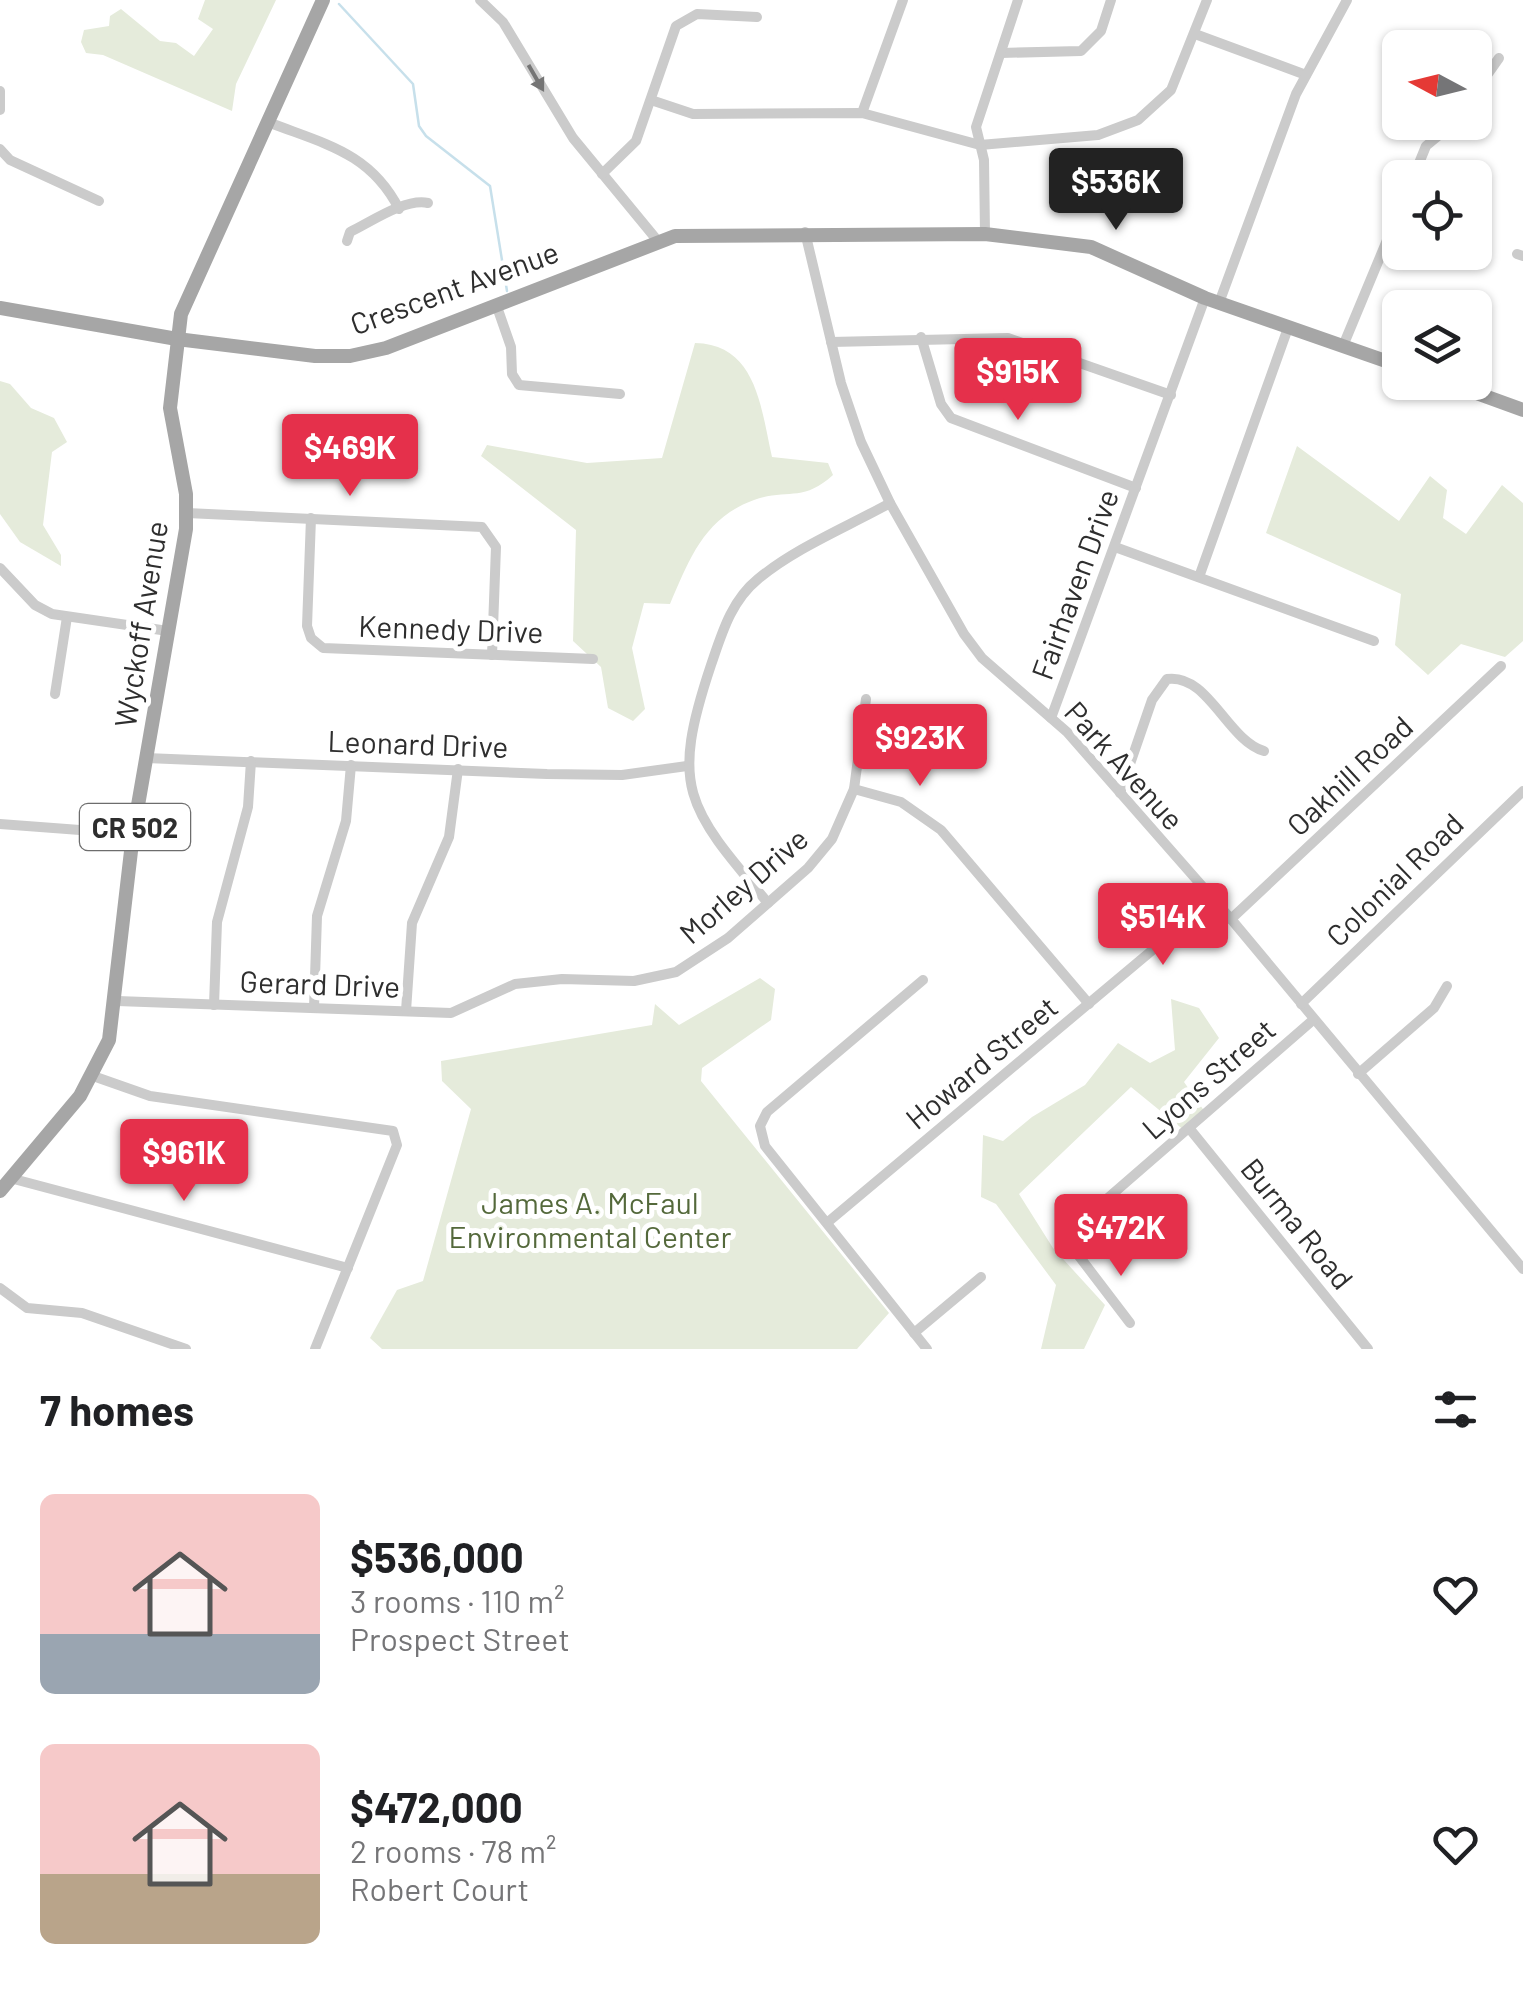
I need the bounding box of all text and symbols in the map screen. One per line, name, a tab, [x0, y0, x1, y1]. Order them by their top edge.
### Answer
north arrow	[1382, 30, 1492, 140]
map controls	[1382, 30, 1492, 400]
one-way arrow	[527, 64, 544, 92]
pin: $536K	[1046, 148, 1186, 233]
button: locate	[1382, 160, 1492, 270]
text: $536K	[1071, 161, 1161, 199]
street label: Crescent Avenue	[345, 233, 563, 341]
button: layers	[1382, 290, 1492, 400]
pin: $915K	[948, 338, 1088, 423]
text: $915K	[976, 351, 1060, 389]
pin: $469K	[280, 414, 420, 499]
text: $469K	[304, 427, 396, 465]
street label: Fairhaven Drive	[1023, 484, 1125, 684]
street label: Wyckoff Avenue	[106, 518, 174, 730]
street label: Kennedy Drive	[358, 607, 544, 649]
street label: Park Avenue	[1058, 693, 1192, 837]
pin: $923K	[850, 704, 990, 789]
street label: Oakhill Road	[1279, 708, 1419, 842]
text: $923K	[875, 717, 965, 755]
street label: Leonard Drive	[327, 722, 509, 764]
road number: CR 502	[80, 804, 190, 850]
street label: Colonial Road	[1318, 805, 1470, 953]
street label: Morley Drive	[672, 820, 814, 950]
pin: $514K	[1093, 883, 1233, 968]
text: $514K	[1120, 896, 1206, 934]
street label: Gerard Drive	[239, 962, 401, 1004]
street label: Howard Street	[898, 988, 1064, 1136]
street label: Lyons Street	[1134, 1010, 1282, 1146]
pin: $961K	[114, 1119, 254, 1204]
text: $961K	[142, 1132, 226, 1170]
street label: Burma Road	[1234, 1150, 1362, 1296]
park label: James A. McFaul Environmental Center	[449, 1184, 732, 1254]
pin: $472K	[1051, 1194, 1191, 1279]
text: $472K	[1076, 1207, 1166, 1245]
icon: filters	[1428, 1382, 1483, 1437]
text: 7 homes	[40, 1384, 194, 1434]
text: $536,000	[350, 1531, 524, 1581]
icon: home	[120, 1534, 240, 1654]
icon: heart	[1428, 1567, 1483, 1622]
text: 3 rooms · 110 m²	[350, 1581, 565, 1619]
text: Prospect Street	[350, 1619, 570, 1657]
text: $472,000	[350, 1781, 523, 1831]
icon: home	[120, 1784, 240, 1904]
icon: heart	[1428, 1817, 1483, 1872]
text: 2 rooms · 78 m²	[350, 1831, 556, 1869]
text: Robert Court	[350, 1869, 529, 1907]

